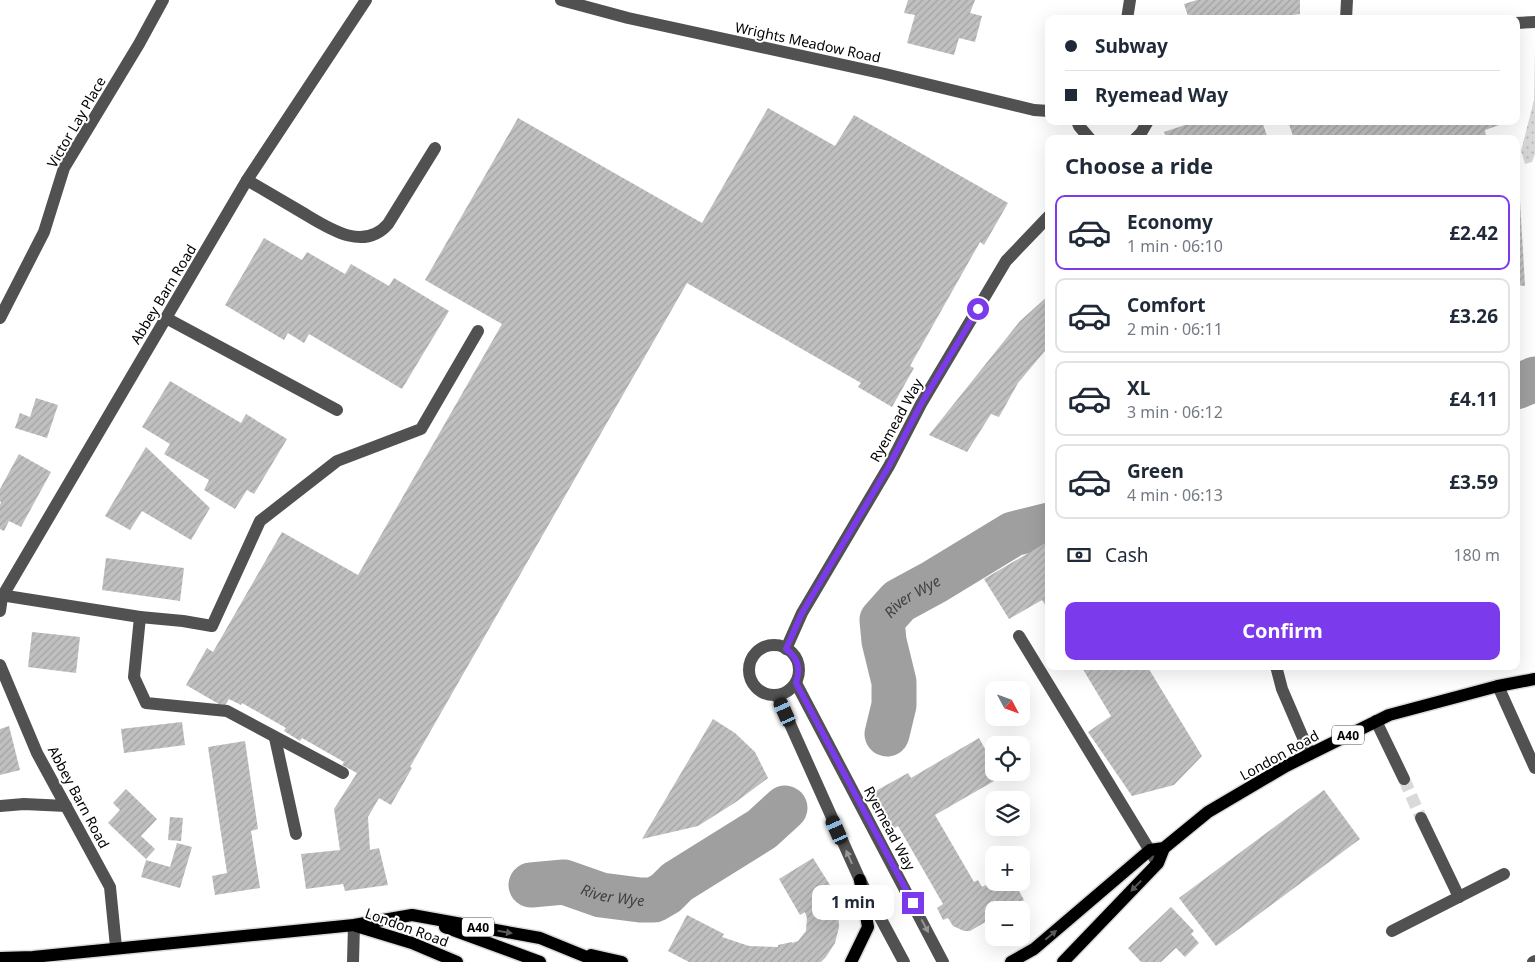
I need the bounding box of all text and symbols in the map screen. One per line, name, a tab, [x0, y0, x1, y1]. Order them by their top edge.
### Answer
street label: Wrights Meadow Road	[733, 17, 883, 67]
text: Subway	[1095, 33, 1168, 59]
street label: Victor Lay Place	[42, 73, 110, 171]
text: Ryemead Way	[1095, 82, 1228, 108]
text: Choose a ride	[1065, 150, 1213, 180]
text: Economy	[1127, 209, 1213, 235]
icon: car	[1067, 210, 1112, 255]
text: £2.42	[1449, 220, 1498, 246]
text: 1 min · 06:10	[1127, 235, 1223, 257]
street label: Abbey Barn Road	[126, 241, 200, 347]
text: Comfort	[1127, 292, 1206, 318]
icon: car	[1067, 293, 1112, 338]
route start	[967, 298, 989, 320]
text: £3.26	[1449, 303, 1498, 329]
text: 2 min · 06:11	[1127, 318, 1223, 340]
street label: Ryemead Way	[865, 374, 927, 465]
text: XL	[1127, 375, 1150, 401]
icon: car	[1067, 376, 1112, 421]
text: £4.11	[1449, 386, 1498, 412]
text: 3 min · 06:12	[1127, 401, 1223, 423]
text: Green	[1127, 458, 1184, 484]
icon: car	[1067, 459, 1112, 504]
text: £3.59	[1449, 469, 1498, 495]
text: 4 min · 06:13	[1127, 484, 1223, 506]
icon: cash	[1065, 541, 1093, 569]
text: Cash	[1105, 542, 1149, 568]
text: 180 m	[1453, 544, 1500, 566]
water label: River Wye	[879, 570, 944, 622]
button: Confirm	[1065, 602, 1500, 660]
north arrow	[985, 681, 1030, 726]
map controls	[985, 681, 1030, 946]
car	[772, 695, 797, 729]
street label: London Road	[1236, 725, 1322, 785]
road number: A40	[1332, 726, 1364, 744]
button: locate	[985, 736, 1030, 781]
street label: Abbey Barn Road	[44, 743, 114, 851]
street label: Ryemead Way	[860, 783, 921, 874]
button: layers	[985, 791, 1030, 836]
car	[824, 813, 849, 847]
button: +	[985, 846, 1030, 891]
one-way arrow	[845, 850, 853, 864]
water label: River Wye	[578, 879, 645, 910]
one-way arrow	[1130, 880, 1142, 892]
callout: 1 min	[813, 886, 896, 920]
text: 1 min	[831, 891, 875, 913]
route end	[902, 892, 924, 914]
button: −	[985, 901, 1030, 946]
street label: London Road	[363, 903, 451, 951]
road number: A40	[462, 918, 494, 936]
one-way arrow	[921, 919, 929, 934]
one-way arrow	[498, 928, 514, 936]
one-way arrow	[1044, 929, 1057, 940]

